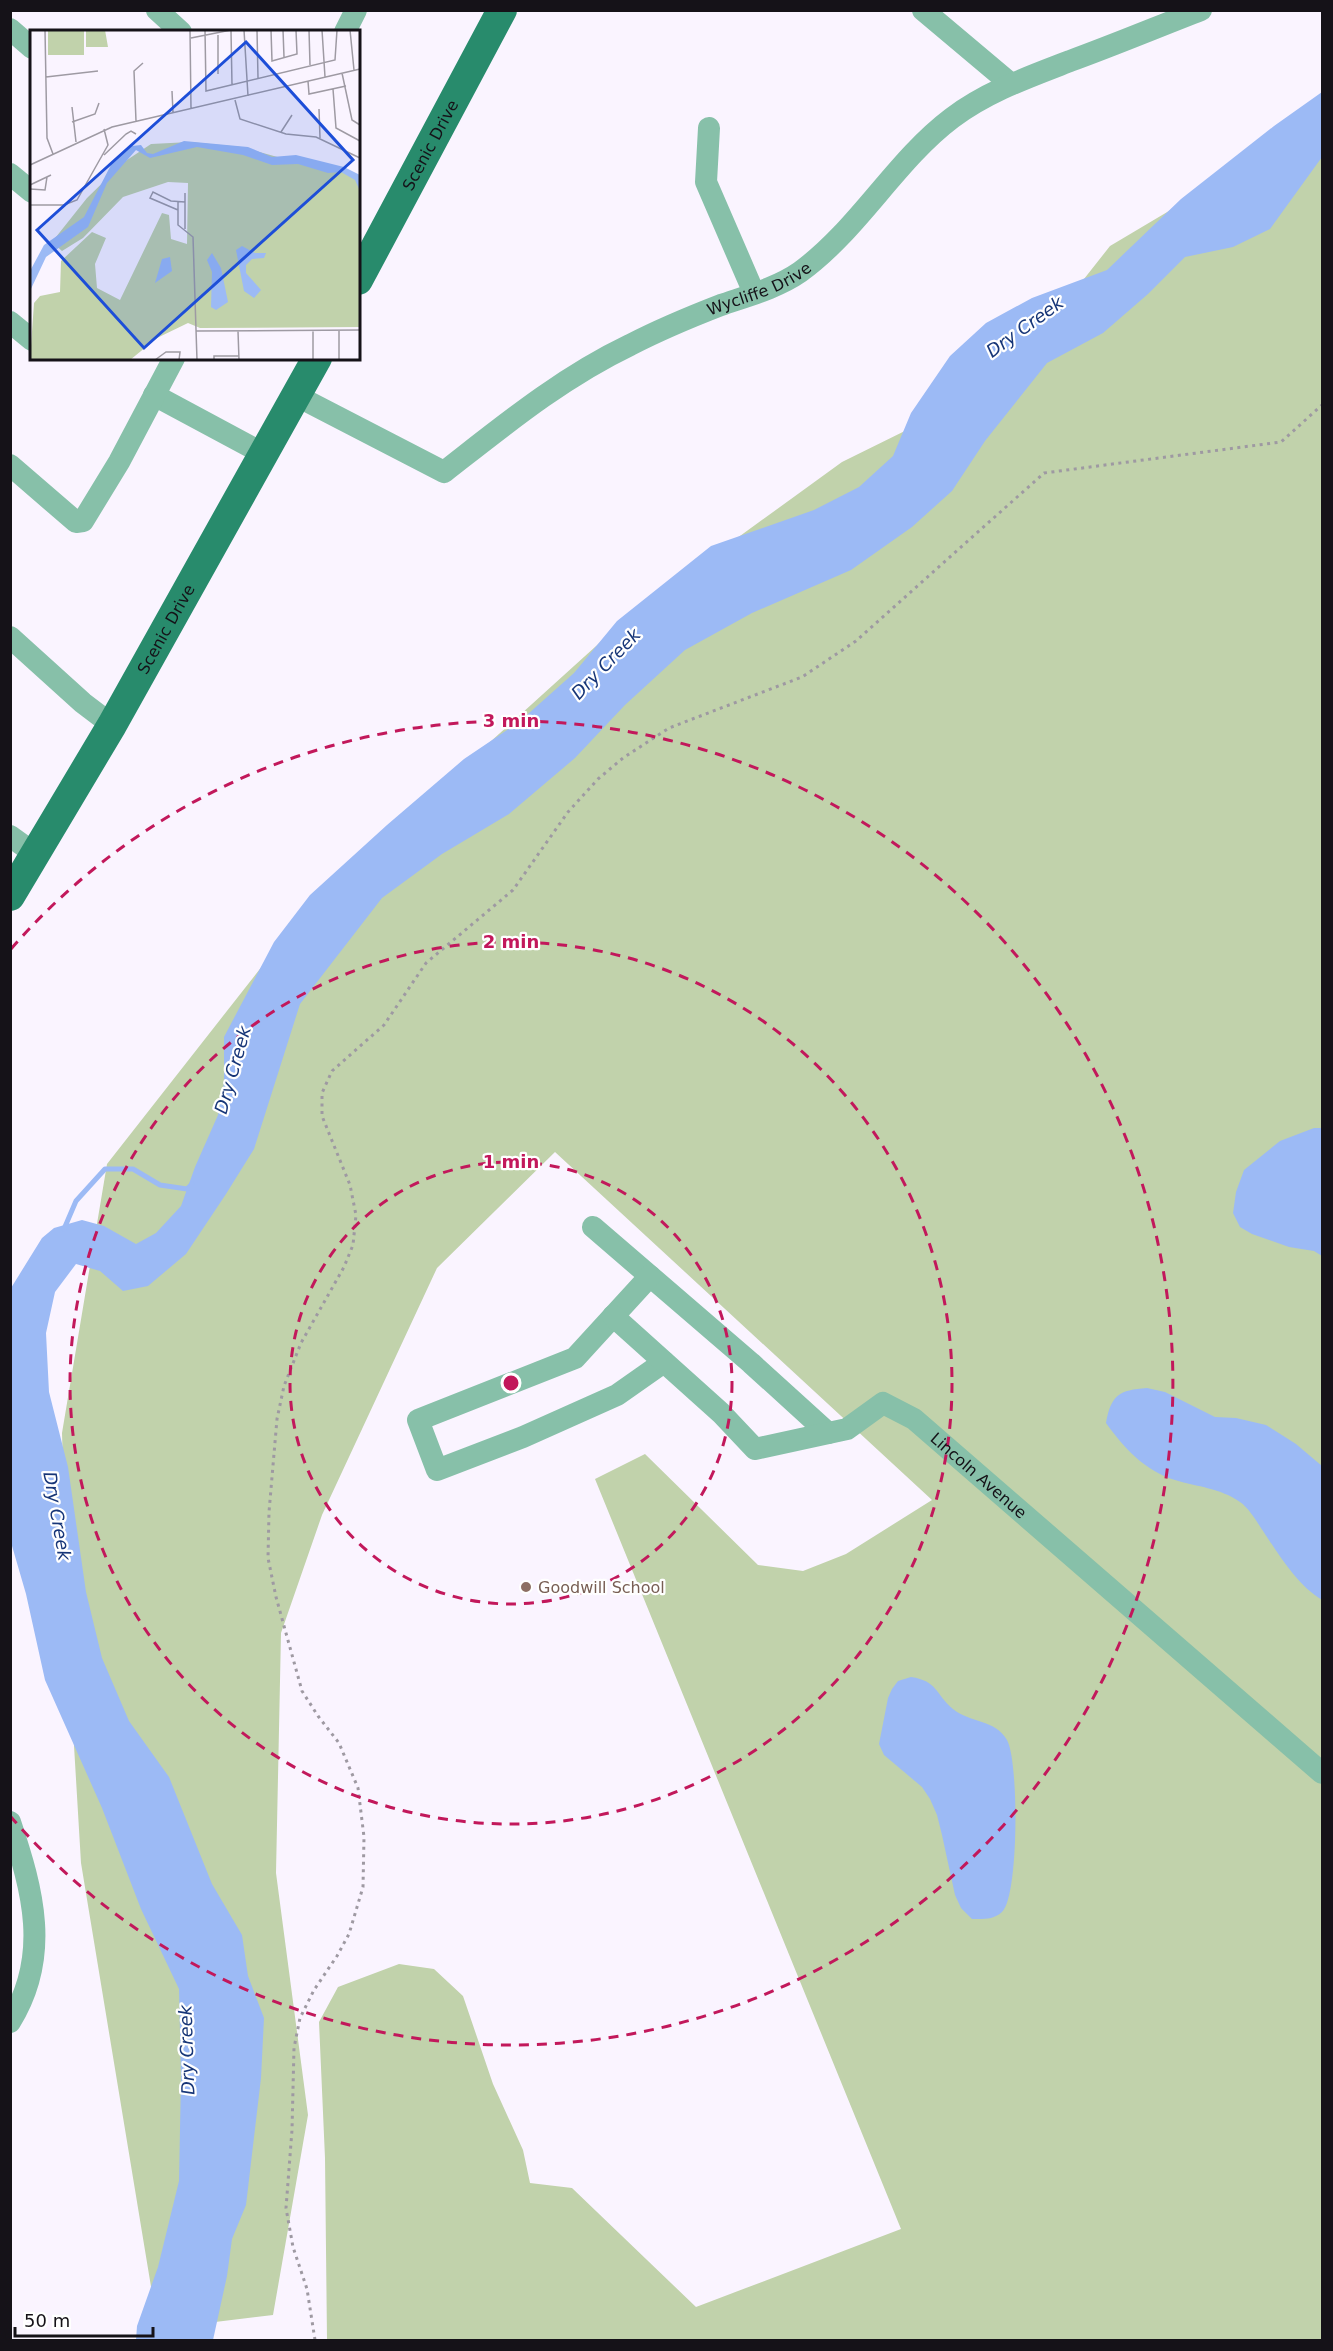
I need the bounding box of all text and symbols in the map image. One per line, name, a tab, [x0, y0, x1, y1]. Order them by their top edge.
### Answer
inset map	[30, 30, 360, 360]
street label: Scenic Drive	[399, 97, 462, 194]
street label: Wycliffe Drive	[704, 258, 815, 320]
water label: Dry Creek	[982, 291, 1069, 362]
street label: Scenic Drive	[133, 581, 199, 678]
water label: Dry Creek	[567, 623, 646, 703]
text: 3 min	[483, 710, 539, 731]
text: 2 min	[483, 931, 539, 952]
water label: Dry Creek	[210, 1022, 255, 1116]
text: 1 min	[483, 1151, 539, 1172]
centre of rings	[501, 1373, 521, 1393]
street label: Lincoln Avenue	[927, 1429, 1031, 1523]
water label: Dry Creek	[39, 1470, 76, 1564]
place label: Goodwill School	[538, 1578, 665, 1597]
marker: Goodwill School	[519, 1580, 533, 1594]
water label: Dry Creek	[174, 2003, 199, 2095]
scale bar	[15, 2300, 153, 2338]
text: 50 m	[24, 2310, 70, 2331]

